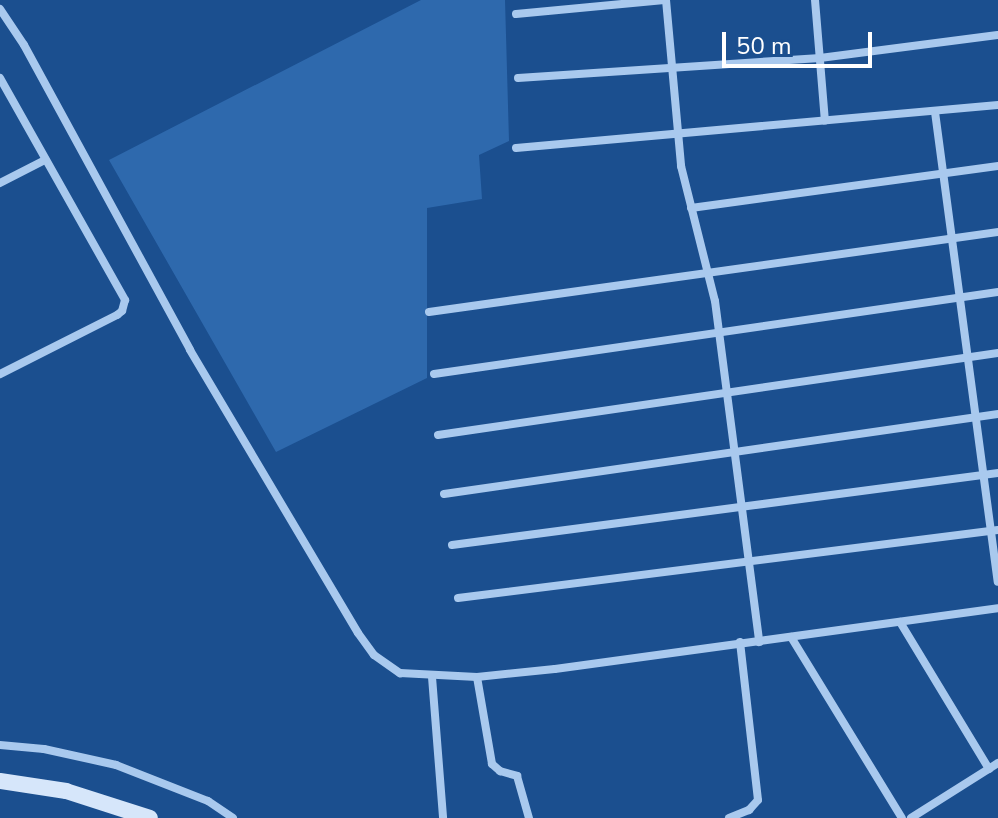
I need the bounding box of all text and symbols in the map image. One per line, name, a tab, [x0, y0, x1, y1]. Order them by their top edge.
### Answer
scale bar	[726, 16, 876, 66]
text: 50 m	[736, 30, 792, 62]

